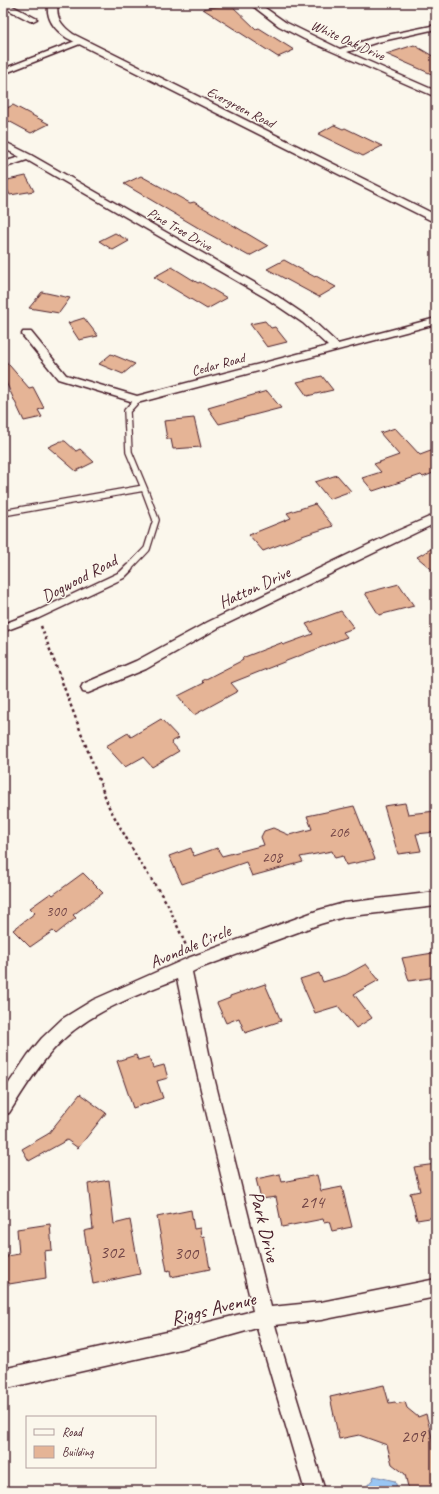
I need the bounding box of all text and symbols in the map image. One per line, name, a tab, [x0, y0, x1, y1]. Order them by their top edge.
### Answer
street label: White Oak Drive	[308, 17, 388, 65]
street label: Evergreen Road	[204, 83, 280, 133]
street label: Pine Tree Drive	[144, 204, 216, 255]
street label: Cedar Road	[190, 349, 249, 380]
street label: Dogwood Road	[38, 549, 122, 607]
street label: Hatton Drive	[215, 561, 295, 613]
house number: 206	[329, 823, 350, 842]
house number: 208	[262, 848, 283, 867]
house number: 300	[46, 902, 67, 921]
street label: Avondale Circle	[147, 919, 235, 973]
street label: Park Drive	[244, 1188, 286, 1266]
house number: 214	[300, 1191, 326, 1213]
house number: 302	[100, 1241, 126, 1263]
house number: 300	[174, 1242, 200, 1264]
street label: Riggs Avenue	[168, 1286, 259, 1331]
legend	[26, 1416, 156, 1468]
text: Road	[62, 1424, 84, 1440]
house number: 209	[401, 1425, 427, 1447]
text: Building	[62, 1444, 94, 1460]

